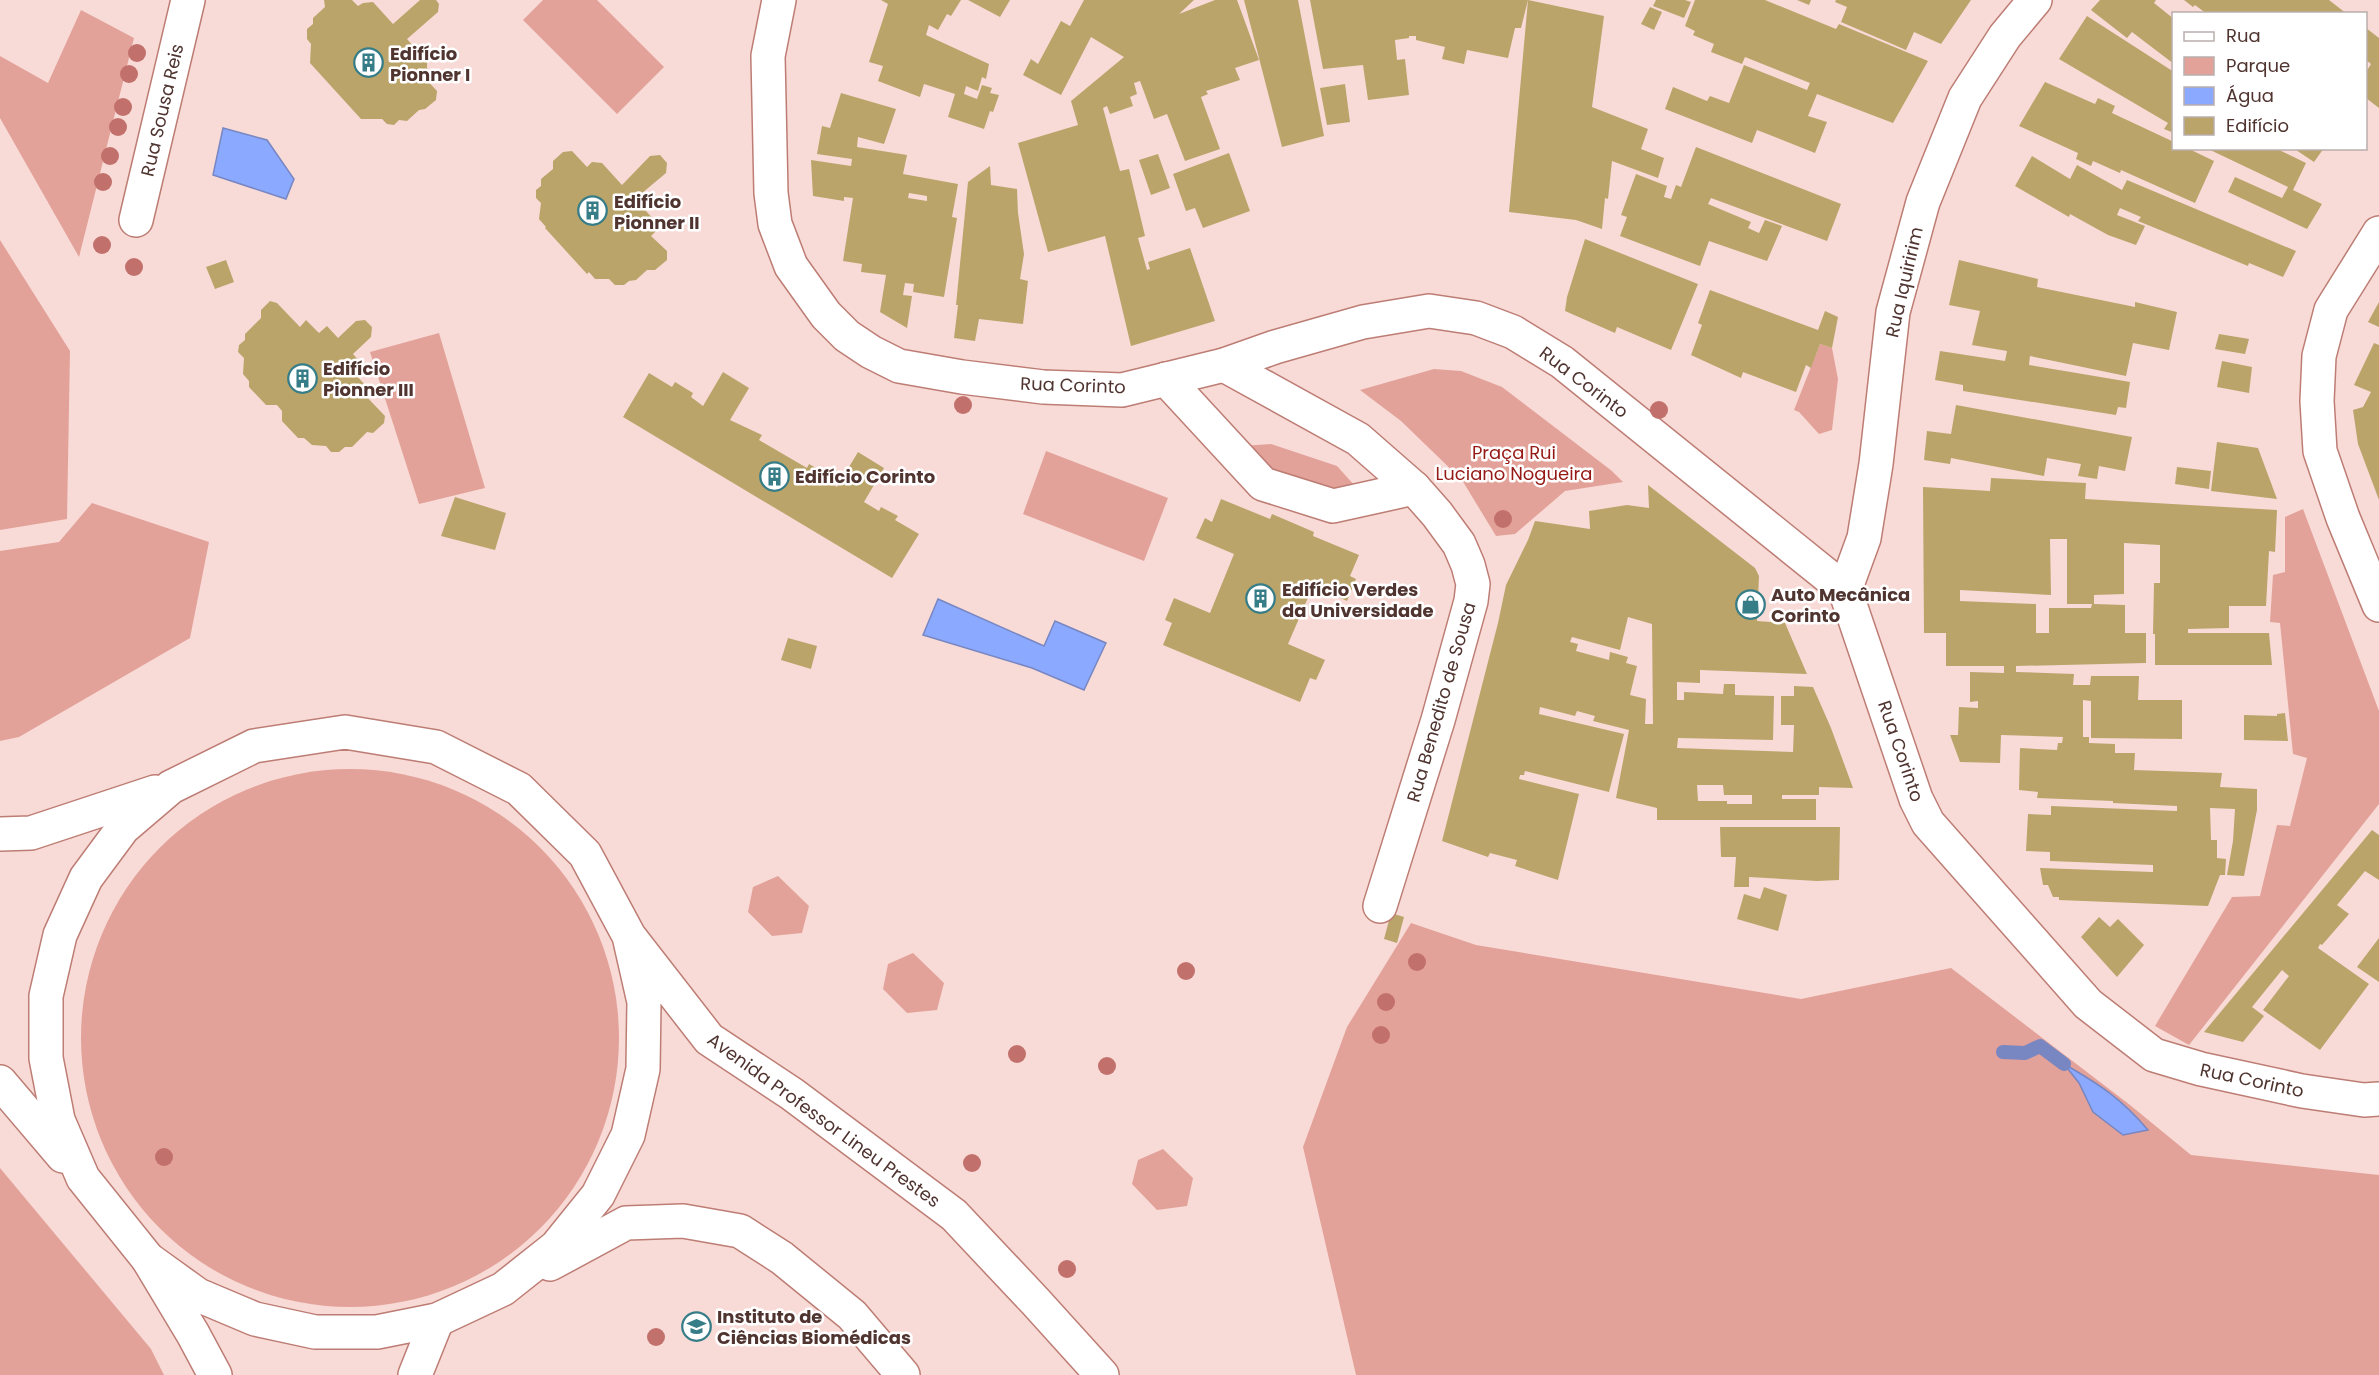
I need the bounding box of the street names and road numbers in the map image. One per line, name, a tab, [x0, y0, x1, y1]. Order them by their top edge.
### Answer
street label: Rua Sousa Reis	[135, 41, 189, 179]
street label: Rua Iquiririm	[1879, 224, 1929, 340]
street label: Rua Corinto	[1534, 340, 1634, 424]
street label: Rua Corinto	[1020, 371, 1126, 399]
street label: Rua Benedito de Sousa	[1400, 599, 1482, 805]
street label: Rua Corinto	[1872, 697, 1930, 805]
street label: Avenida Professor Lineu Prestes	[703, 1027, 945, 1213]
street label: Rua Corinto	[2198, 1057, 2306, 1103]

